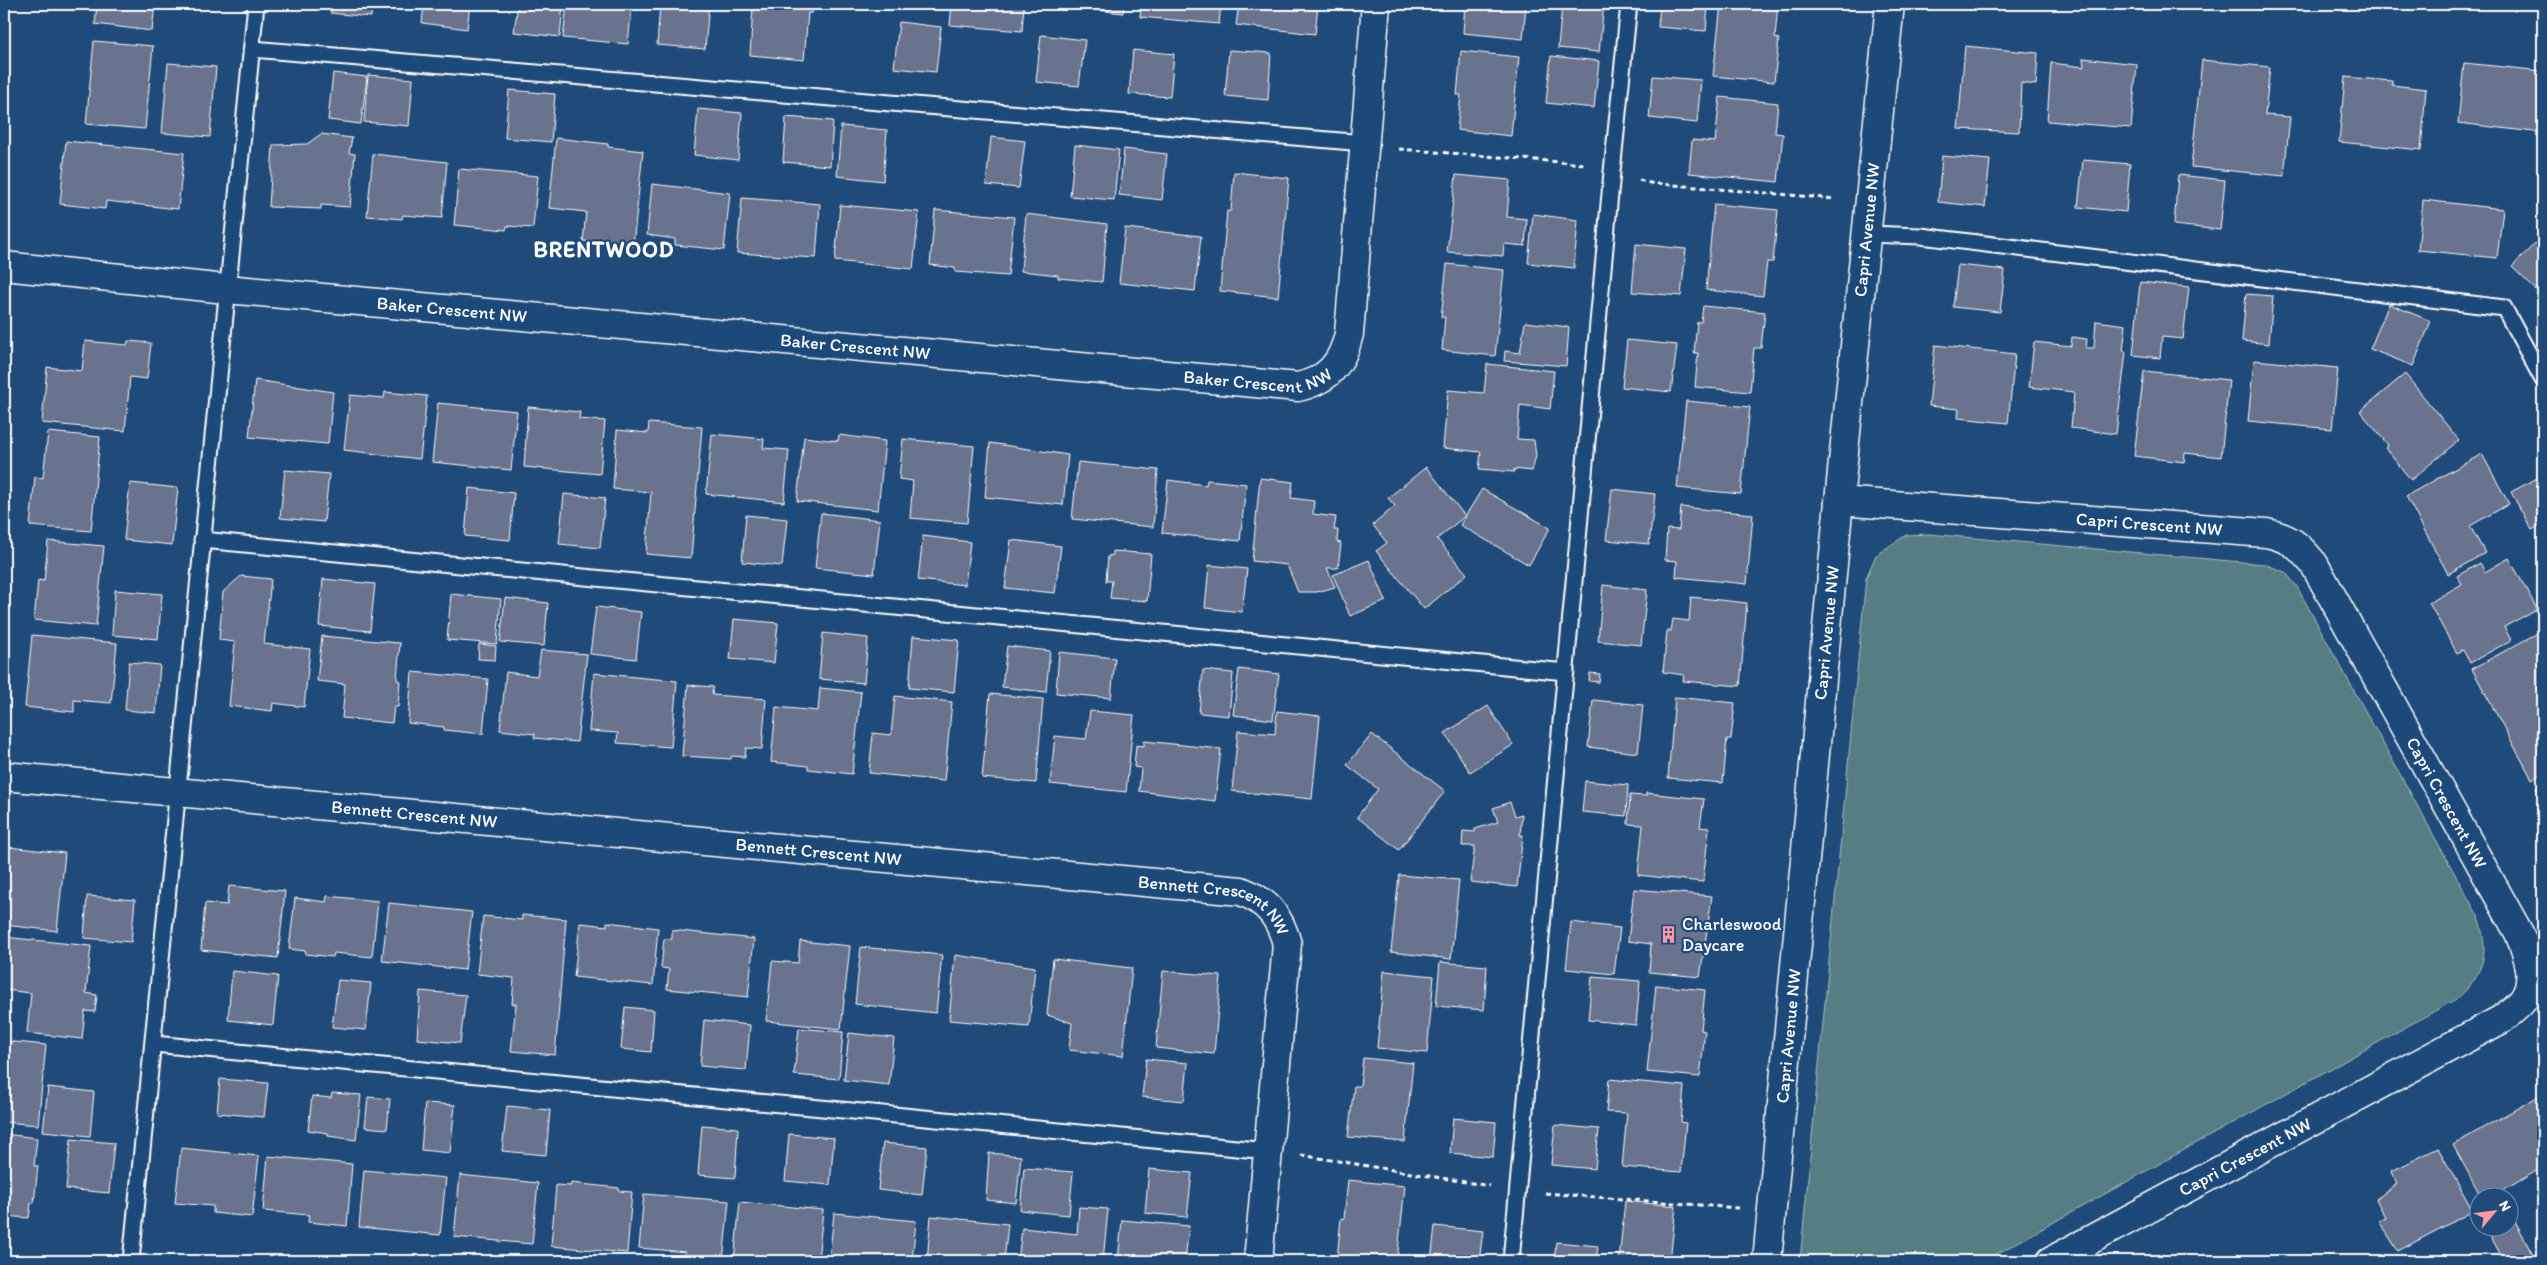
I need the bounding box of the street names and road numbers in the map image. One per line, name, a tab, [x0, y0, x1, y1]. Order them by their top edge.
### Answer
street label: Capri Avenue NW	[1849, 162, 1885, 298]
street label: Baker Crescent NW	[376, 292, 528, 327]
street label: Baker Crescent NW	[779, 329, 931, 364]
street label: Baker Crescent NW	[1183, 363, 1336, 398]
street label: Capri Crescent NW	[2075, 508, 2223, 541]
street label: Capri Avenue NW	[1809, 565, 1844, 701]
street label: Capri Crescent NW	[2401, 733, 2492, 872]
street label: Bennett Crescent NW	[330, 795, 498, 833]
street label: Bennett Crescent NW	[735, 833, 902, 870]
street label: Bennett Crescent NW	[1137, 870, 1294, 938]
street label: Capri Avenue NW	[1771, 968, 1806, 1104]
street label: Capri Crescent NW	[2175, 1113, 2315, 1201]

